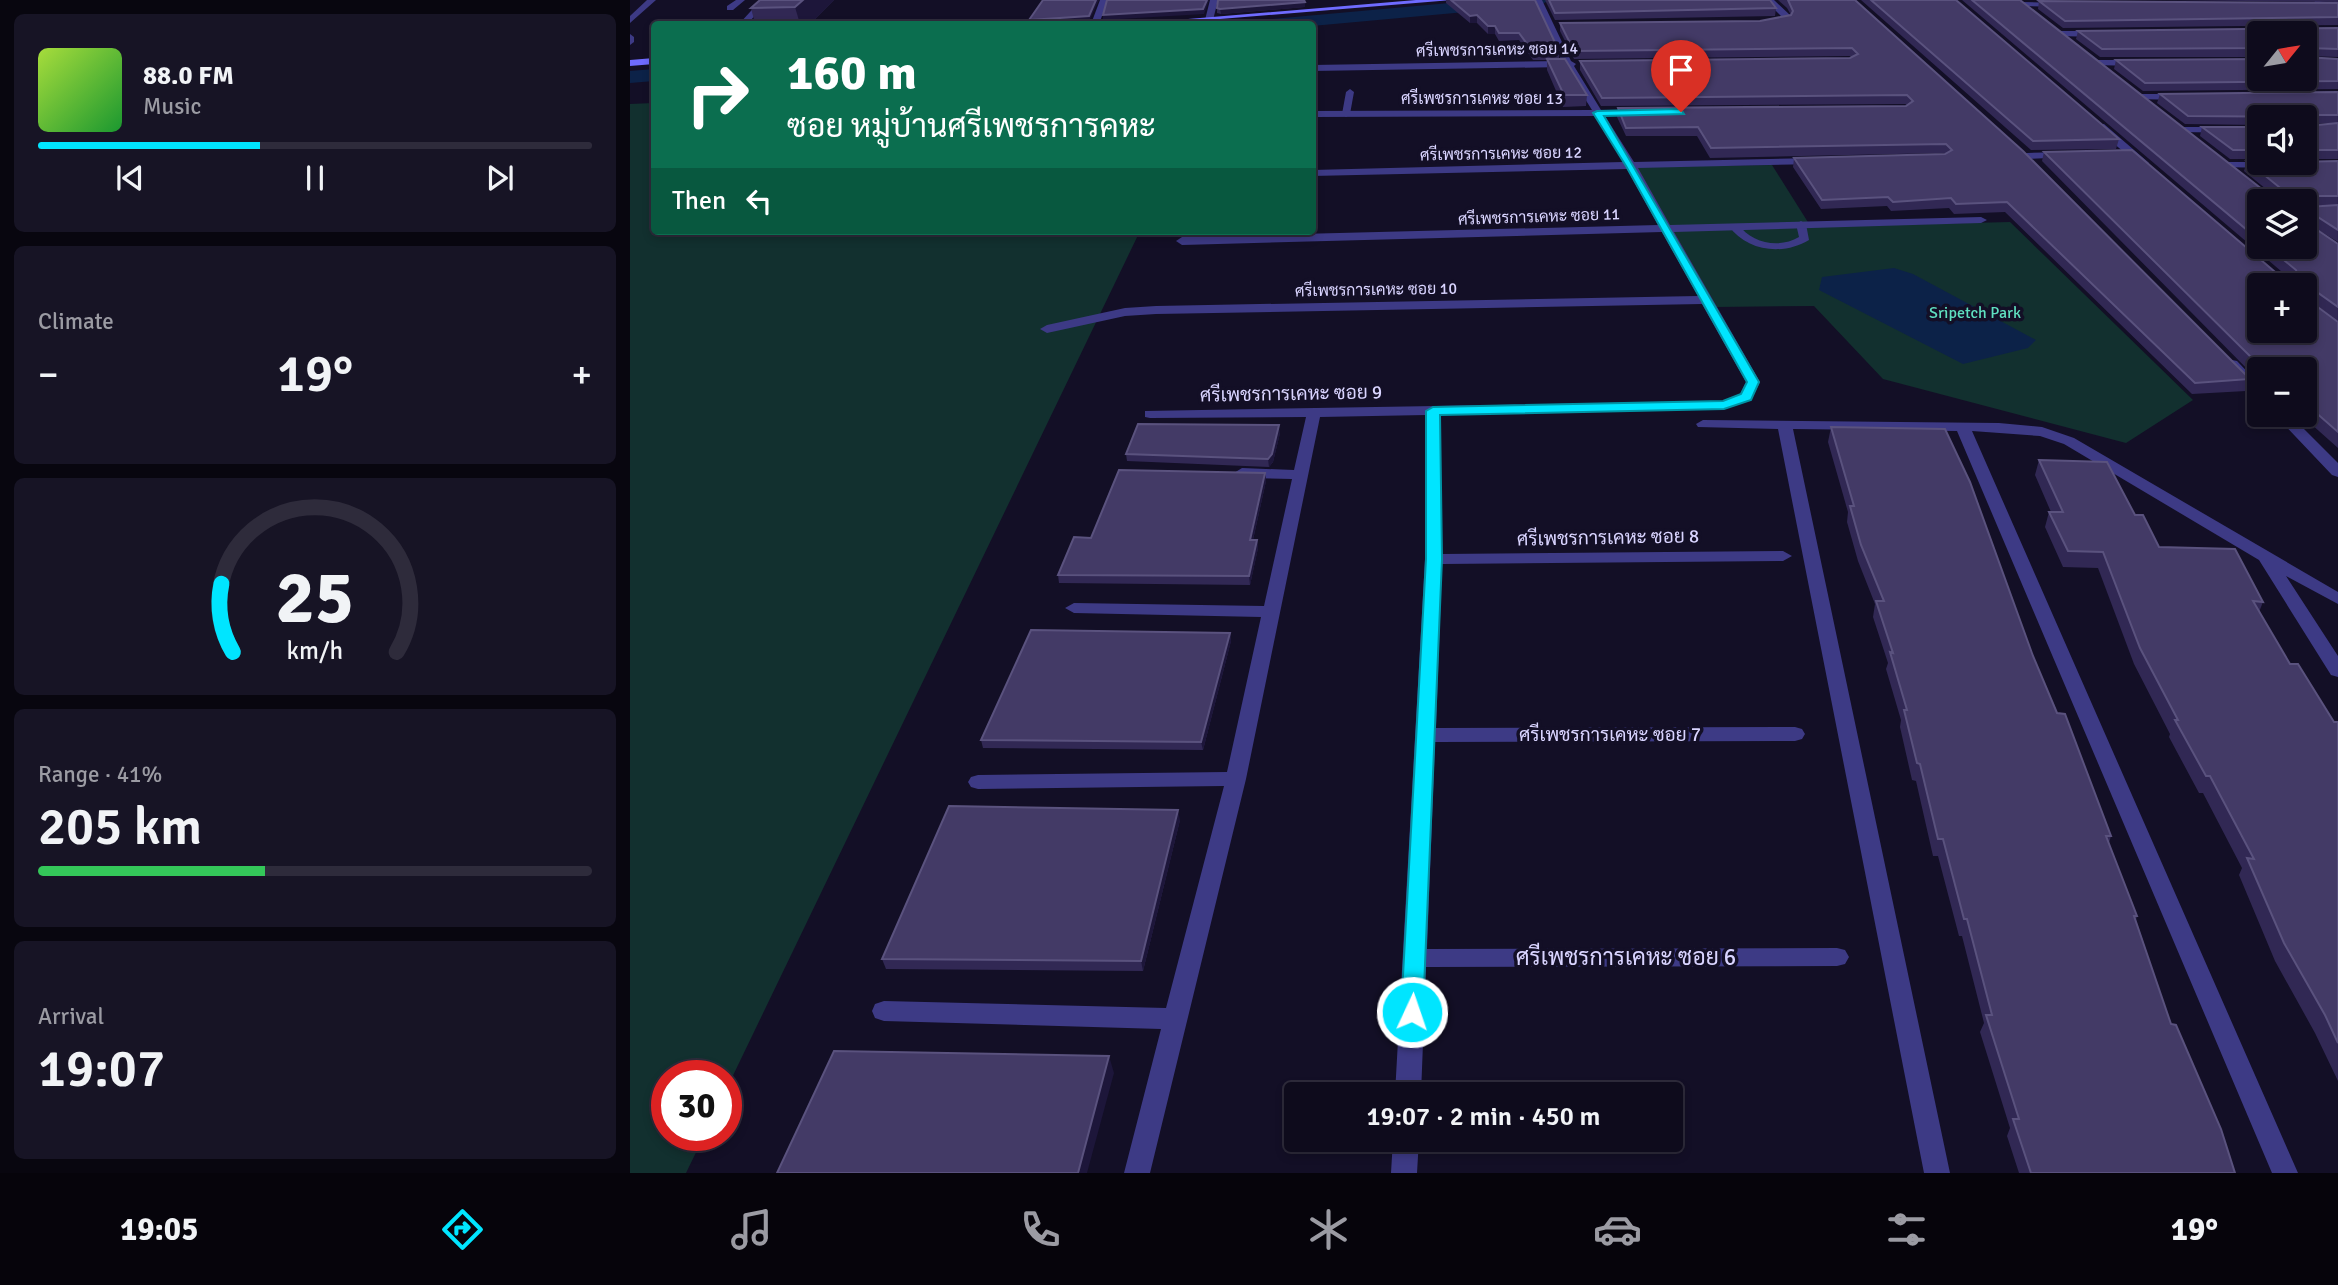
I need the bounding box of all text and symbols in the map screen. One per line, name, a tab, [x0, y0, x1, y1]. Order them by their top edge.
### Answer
north arrow	[2247, 21, 2317, 91]
map controls	[2247, 21, 2317, 427]
street label: ศรีเพชรการเคหะ ซอย 14	[1416, 37, 1579, 61]
pin	[1651, 40, 1711, 112]
text: 160 m	[787, 43, 917, 103]
icon: right	[672, 49, 763, 140]
icon: arrive	[1662, 51, 1700, 89]
text: 88.0 FM	[143, 60, 234, 92]
street label: ศรีเพชรการเคหะ ซอย 13	[1401, 87, 1563, 109]
text: Music	[143, 92, 201, 121]
button: sound	[2247, 105, 2317, 175]
text: ซอย หมู่บ้านศรีเพชรการคหะ	[787, 107, 1156, 146]
street label: ศรีเพชรการเคหะ ซอย 12	[1420, 141, 1582, 165]
icon: previous	[111, 159, 149, 197]
icon: pause	[296, 159, 334, 197]
icon: next	[481, 159, 519, 197]
icon: left	[740, 182, 778, 220]
text: Then	[672, 185, 726, 217]
button: layers	[2247, 189, 2317, 259]
street label: ศรีเพชรการเคหะ ซอย 11	[1458, 202, 1620, 230]
button: +	[2247, 273, 2317, 343]
street label: ศรีเพชรการเคหะ ซอย 10	[1295, 277, 1457, 301]
park label: Sripetch Park	[1929, 303, 2021, 323]
text: Climate	[38, 307, 114, 336]
text: 19°	[277, 342, 353, 406]
text: −	[38, 351, 59, 398]
text: +	[571, 351, 592, 398]
button: −	[2247, 357, 2317, 427]
street label: ศรีเพชรการเคหะ ซอย 9	[1200, 379, 1382, 408]
street label: ศรีเพชรการเคหะ ซอย 8	[1517, 523, 1699, 552]
text: 25	[276, 555, 354, 644]
text: km/h	[287, 635, 343, 666]
street label: ศรีเพชรการเคหะ ซอย 7	[1519, 722, 1701, 747]
text: Range · 41%	[38, 760, 162, 789]
text: 205 km	[38, 795, 202, 859]
street label: ศรีเพชรการเคหะ ซอย 6	[1516, 942, 1736, 972]
position arrow	[1375, 975, 1449, 1049]
text: Arrival	[38, 1002, 104, 1031]
text: 19:07	[38, 1037, 165, 1101]
speed limit sign: 30	[651, 1060, 742, 1151]
text: 19:07 · 2 min · 450 m	[1367, 1101, 1600, 1133]
icon: directions	[438, 1205, 487, 1254]
icon: music	[727, 1205, 776, 1254]
icon: phone	[1016, 1205, 1065, 1254]
icon: climate	[1304, 1205, 1353, 1254]
icon: car	[1593, 1205, 1642, 1254]
icon: filters	[1882, 1205, 1931, 1254]
text: 19:05	[120, 1210, 198, 1249]
text: 19°	[2171, 1210, 2218, 1249]

